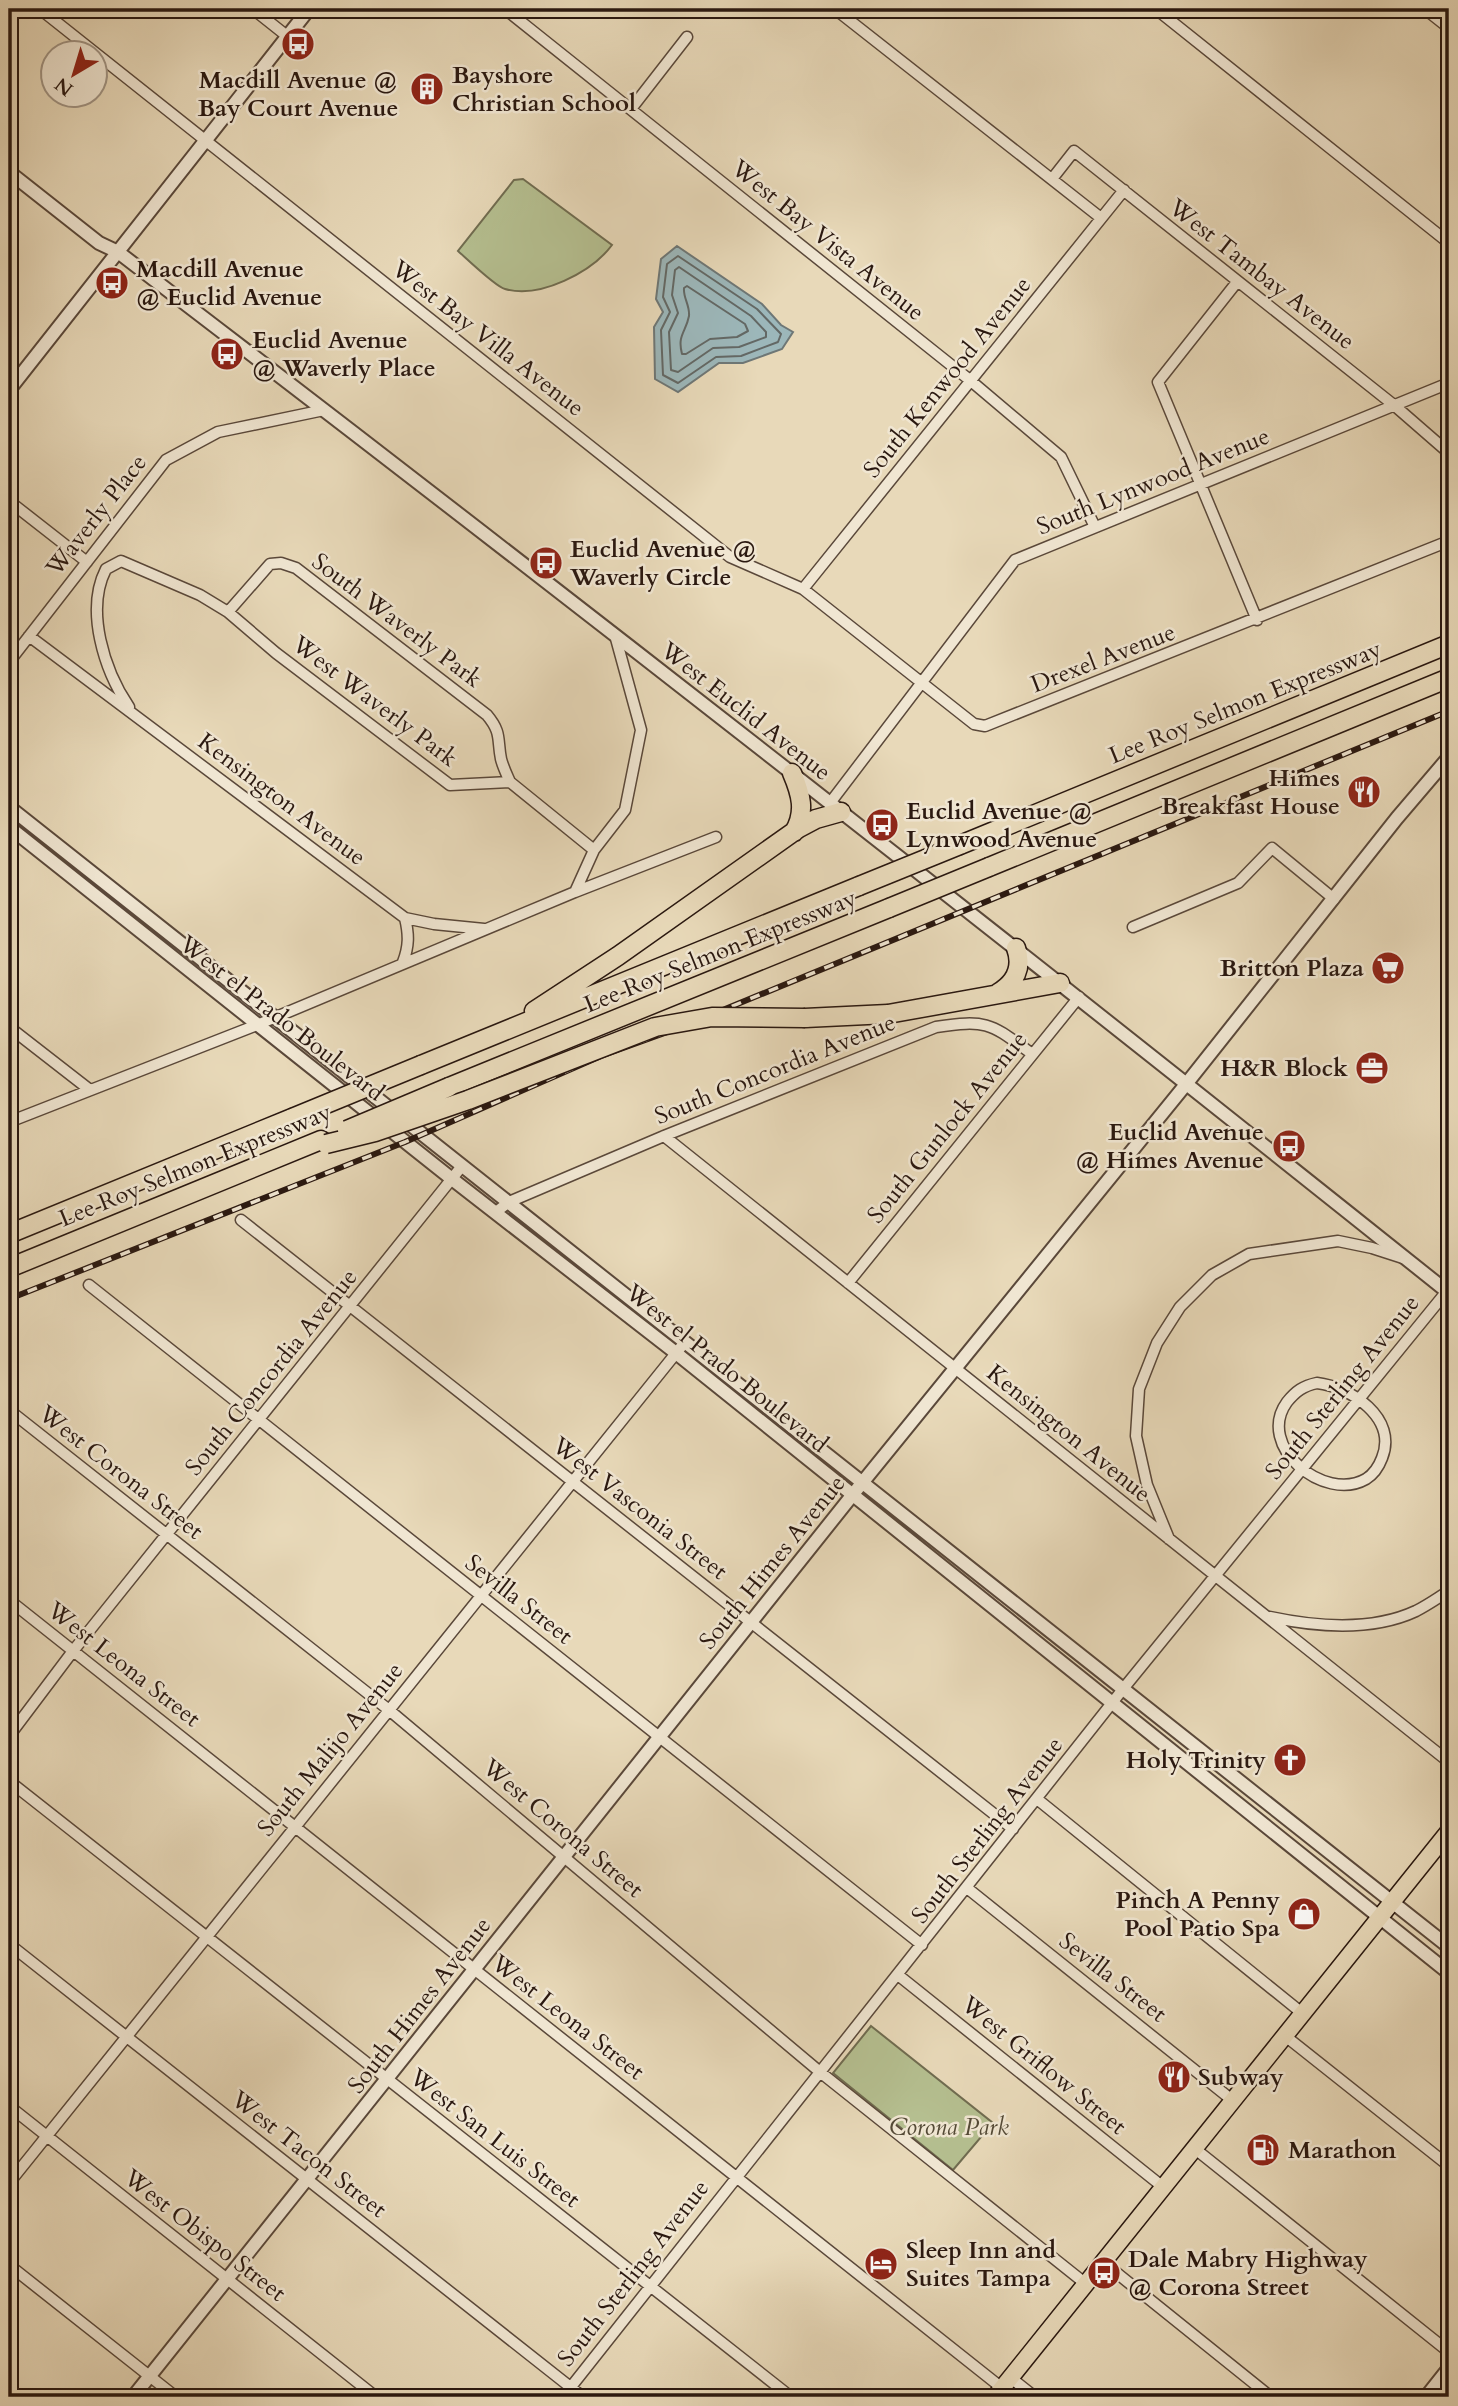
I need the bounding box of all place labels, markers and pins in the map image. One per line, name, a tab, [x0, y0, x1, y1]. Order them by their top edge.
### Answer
bus stop icon: Macdill Avenue @ Bay Court Avenue	[279, 25, 317, 63]
place label: Bayshore Christian School	[452, 59, 636, 120]
place label: Macdill Avenue @ Bay Court Avenue	[198, 64, 398, 125]
building icon: Bayshore Christian School	[408, 70, 446, 108]
place label: Macdill Avenue @ Euclid Avenue	[136, 253, 322, 314]
bus stop icon: Macdill Avenue @ Euclid Avenue	[93, 264, 131, 302]
place label: Euclid Avenue @ Waverly Place	[252, 324, 436, 385]
bus stop icon: Euclid Avenue @ Waverly Place	[208, 335, 246, 373]
place label: Euclid Avenue @ Waverly Circle	[569, 533, 756, 594]
bus stop icon: Euclid Avenue @ Waverly Circle	[527, 544, 565, 582]
place label: Himes Breakfast House	[1161, 762, 1340, 823]
restaurant icon: Himes Breakfast House	[1345, 773, 1383, 811]
place label: Euclid Avenue @ Lynwood Avenue	[906, 795, 1097, 856]
bus stop icon: Euclid Avenue @ Lynwood Avenue	[863, 806, 901, 844]
supermarket icon: Britton Plaza	[1369, 949, 1407, 987]
place label: Britton Plaza	[1220, 952, 1364, 985]
office icon: H&R Block	[1353, 1049, 1391, 1087]
place label: H&R Block	[1220, 1052, 1348, 1085]
place label: Euclid Avenue @ Himes Avenue	[1075, 1116, 1264, 1177]
bus stop icon: Euclid Avenue @ Himes Avenue	[1270, 1127, 1308, 1165]
church icon: Holy Trinity	[1271, 1741, 1309, 1779]
place label: Holy Trinity	[1126, 1744, 1266, 1777]
place label: Pinch A Penny Pool Patio Spa	[1116, 1884, 1280, 1945]
shop icon: Pinch A Penny Pool Patio Spa	[1285, 1895, 1323, 1933]
restaurant icon: Subway	[1155, 2058, 1193, 2096]
place label: Subway	[1198, 2061, 1284, 2094]
fuel station icon: Marathon	[1244, 2131, 1282, 2169]
place label: Marathon	[1288, 2134, 1397, 2167]
place label: Sleep Inn and Suites Tampa	[906, 2234, 1056, 2295]
place label: Dale Mabry Highway @ Corona Street	[1128, 2243, 1368, 2304]
hotel icon: Sleep Inn and Suites Tampa	[862, 2245, 900, 2283]
bus stop icon: Dale Mabry Highway @ Corona Street	[1085, 2254, 1123, 2292]

